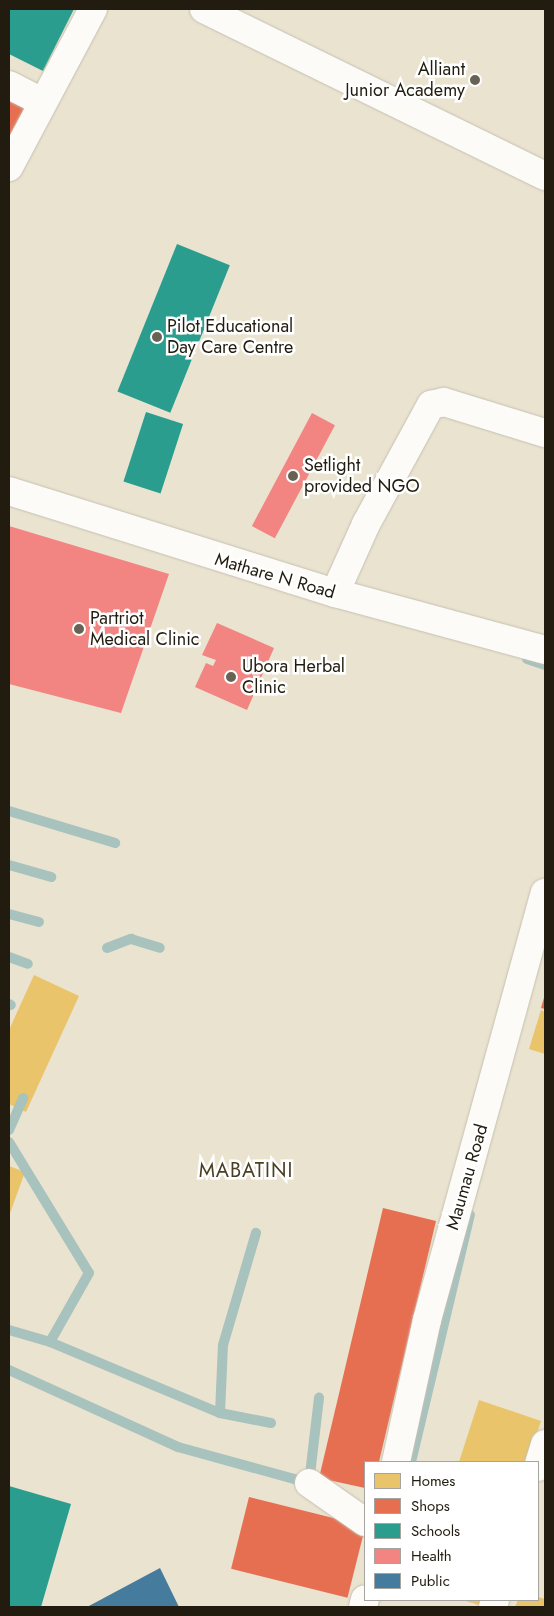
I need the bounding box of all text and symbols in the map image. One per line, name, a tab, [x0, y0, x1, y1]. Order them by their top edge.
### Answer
place label: Alliant Junior Academy	[345, 59, 465, 102]
marker: Alliant Junior Academy	[469, 74, 481, 86]
place label: Pilot Educational Day Care Centre	[167, 316, 293, 358]
marker: Pilot Educational Day Care Centre	[151, 331, 163, 343]
place label: Setlight provided NGO	[304, 455, 420, 498]
marker: Setlight provided NGO	[286, 469, 300, 483]
street label: Mathare N Road	[212, 548, 338, 604]
place label: Partriot Medical Clinic	[90, 608, 199, 650]
marker: Partriot Medical Clinic	[72, 622, 86, 636]
place label: Ubora Herbal Clinic	[242, 656, 345, 699]
marker: Ubora Herbal Clinic	[224, 670, 238, 684]
street label: Maumau Road	[442, 1122, 492, 1232]
district label: MABATINI	[198, 1158, 294, 1182]
legend	[364, 1461, 539, 1601]
text: Homes	[411, 1470, 455, 1492]
text: Shops	[411, 1495, 450, 1517]
text: Schools	[411, 1520, 460, 1542]
text: Health	[411, 1545, 452, 1567]
text: Public	[411, 1570, 450, 1592]

